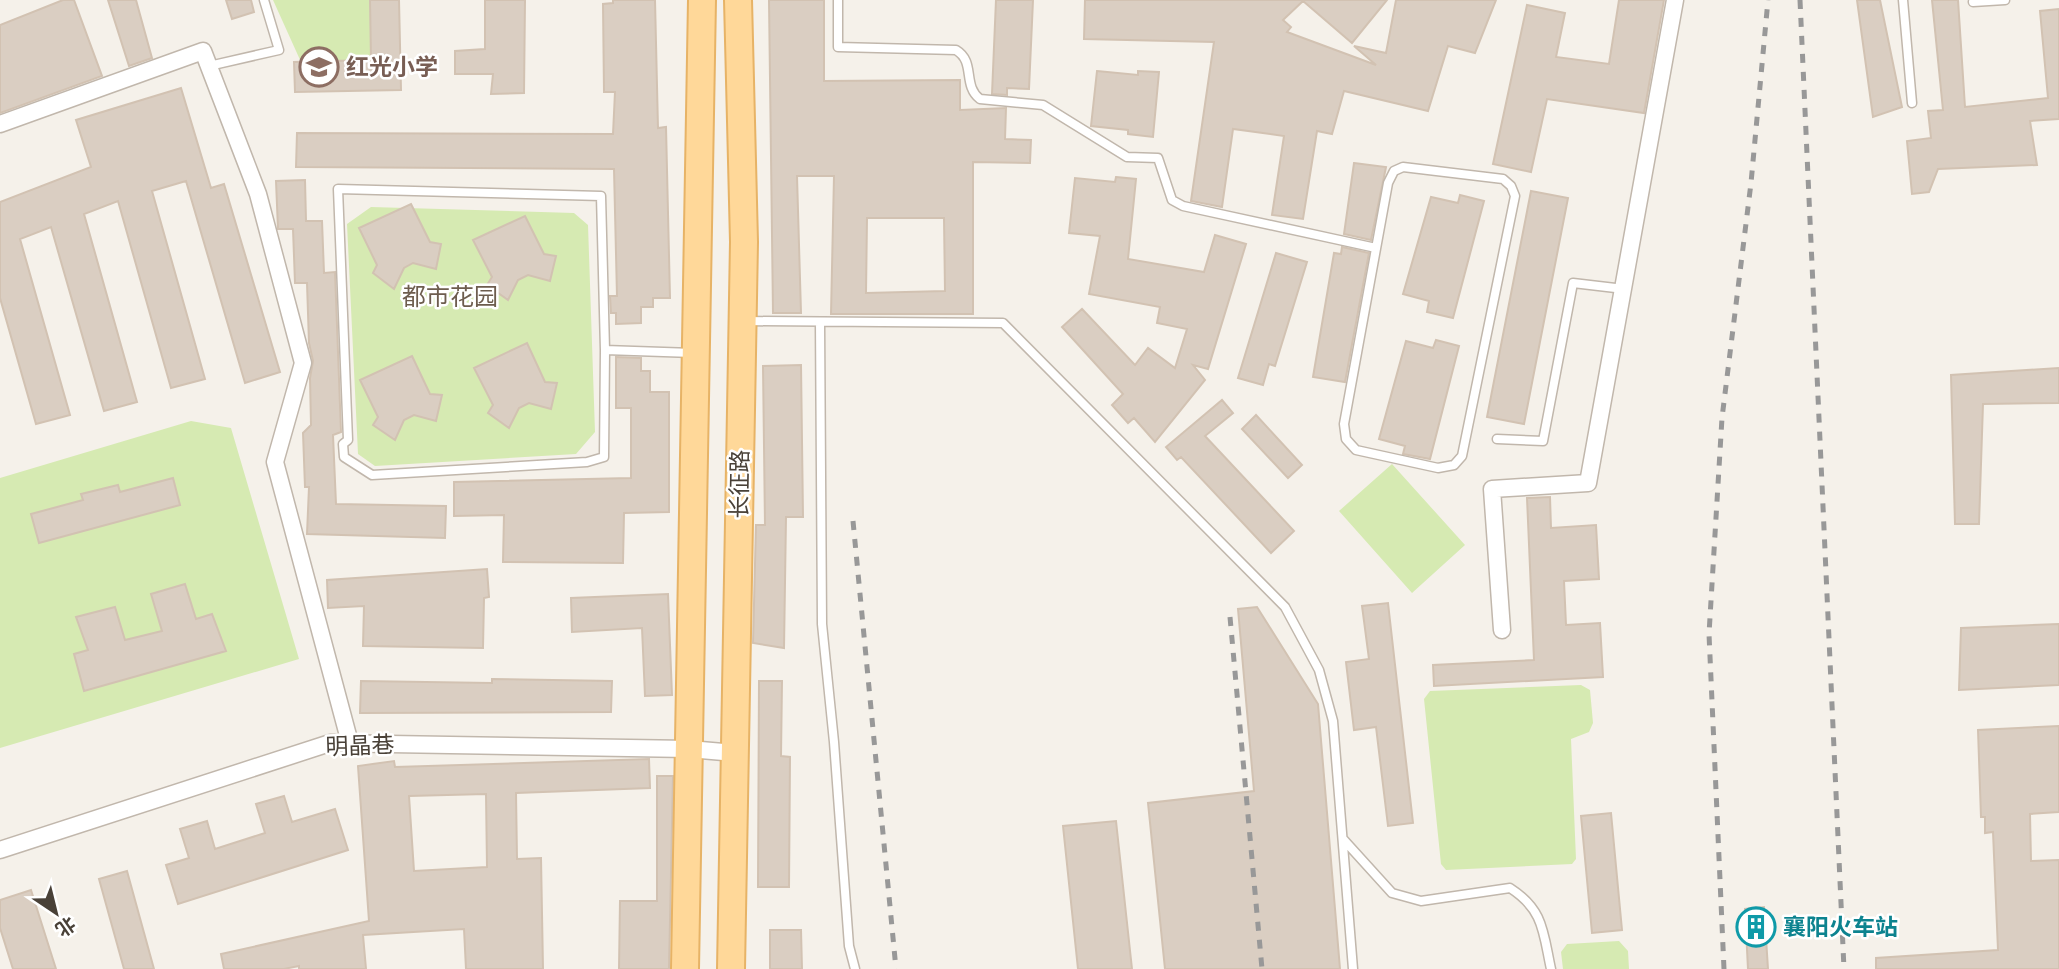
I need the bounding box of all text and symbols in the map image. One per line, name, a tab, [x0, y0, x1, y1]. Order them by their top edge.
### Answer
school or university icon: 红光小学	[298, 46, 340, 88]
place label: 红光小学	[346, 54, 438, 81]
district label: 都市花园	[402, 283, 498, 311]
street label: 长征路	[726, 449, 754, 519]
street label: 明晶巷	[325, 731, 395, 761]
north arrow	[21, 878, 91, 948]
building icon: 襄阳火车站	[1735, 906, 1777, 948]
text: 北	[51, 912, 79, 941]
place label: 襄阳火车站	[1783, 914, 1898, 941]

